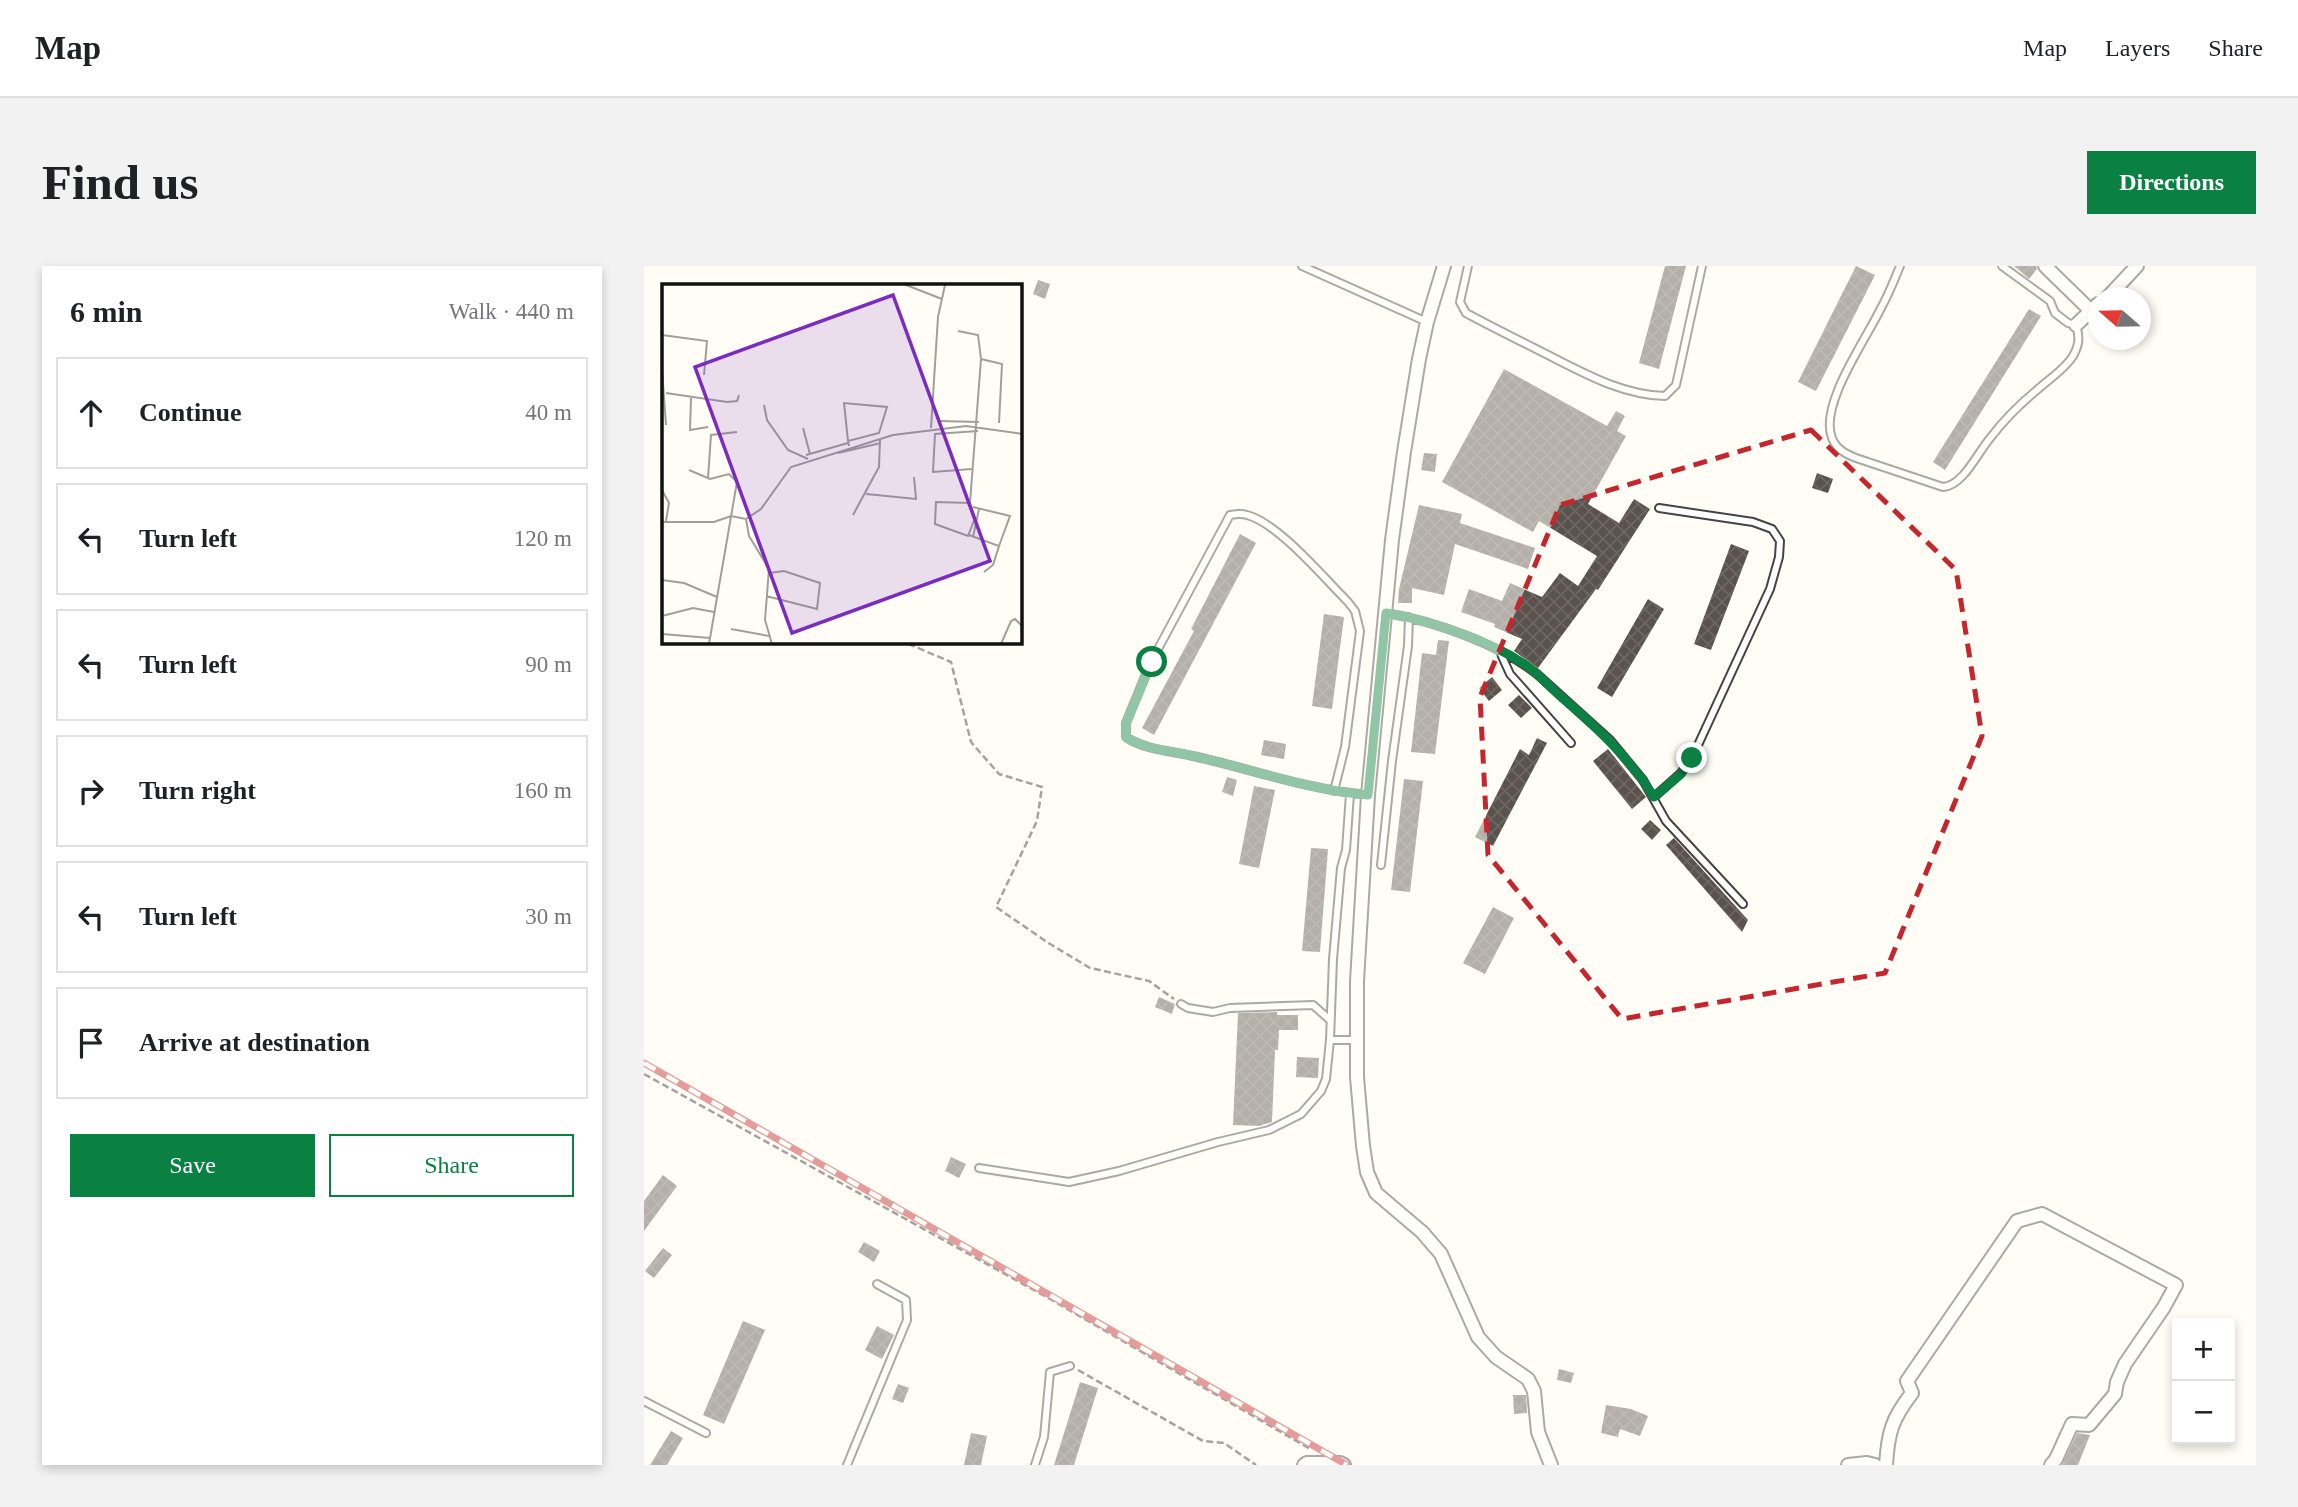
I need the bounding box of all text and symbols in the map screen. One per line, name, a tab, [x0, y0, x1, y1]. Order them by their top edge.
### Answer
text: Map	[35, 30, 101, 66]
text: Map	[2023, 35, 2067, 61]
text: Layers	[2105, 35, 2170, 61]
text: Share	[2208, 35, 2263, 61]
button: Directions	[2087, 151, 2256, 214]
text: Find us	[42, 155, 199, 210]
inset map	[662, 284, 1022, 644]
north arrow	[2088, 287, 2151, 350]
text: 6 min	[70, 295, 143, 328]
text: Walk · 440 m	[449, 299, 574, 324]
icon: ahead	[72, 394, 110, 432]
text: Continue	[139, 398, 242, 427]
text: 40 m	[525, 400, 572, 425]
icon: left	[72, 520, 110, 558]
text: Turn left	[139, 524, 237, 553]
text: 120 m	[514, 526, 572, 551]
icon: left	[72, 646, 110, 684]
route start	[1136, 646, 1167, 677]
text: Turn left	[139, 650, 237, 679]
text: 90 m	[525, 652, 572, 677]
route end	[1676, 742, 1707, 773]
icon: right	[72, 772, 110, 810]
text: Turn right	[139, 776, 256, 805]
text: 160 m	[514, 778, 572, 803]
icon: left	[72, 898, 110, 936]
text: Turn left	[139, 902, 237, 931]
text: 30 m	[525, 904, 572, 929]
icon: arrive	[72, 1024, 110, 1062]
text: Arrive at destination	[139, 1028, 370, 1057]
button: Save	[70, 1134, 315, 1197]
button: Share	[329, 1134, 574, 1197]
map controls	[2172, 1318, 2235, 1444]
button: +	[2172, 1318, 2235, 1381]
button: −	[2172, 1381, 2235, 1444]

